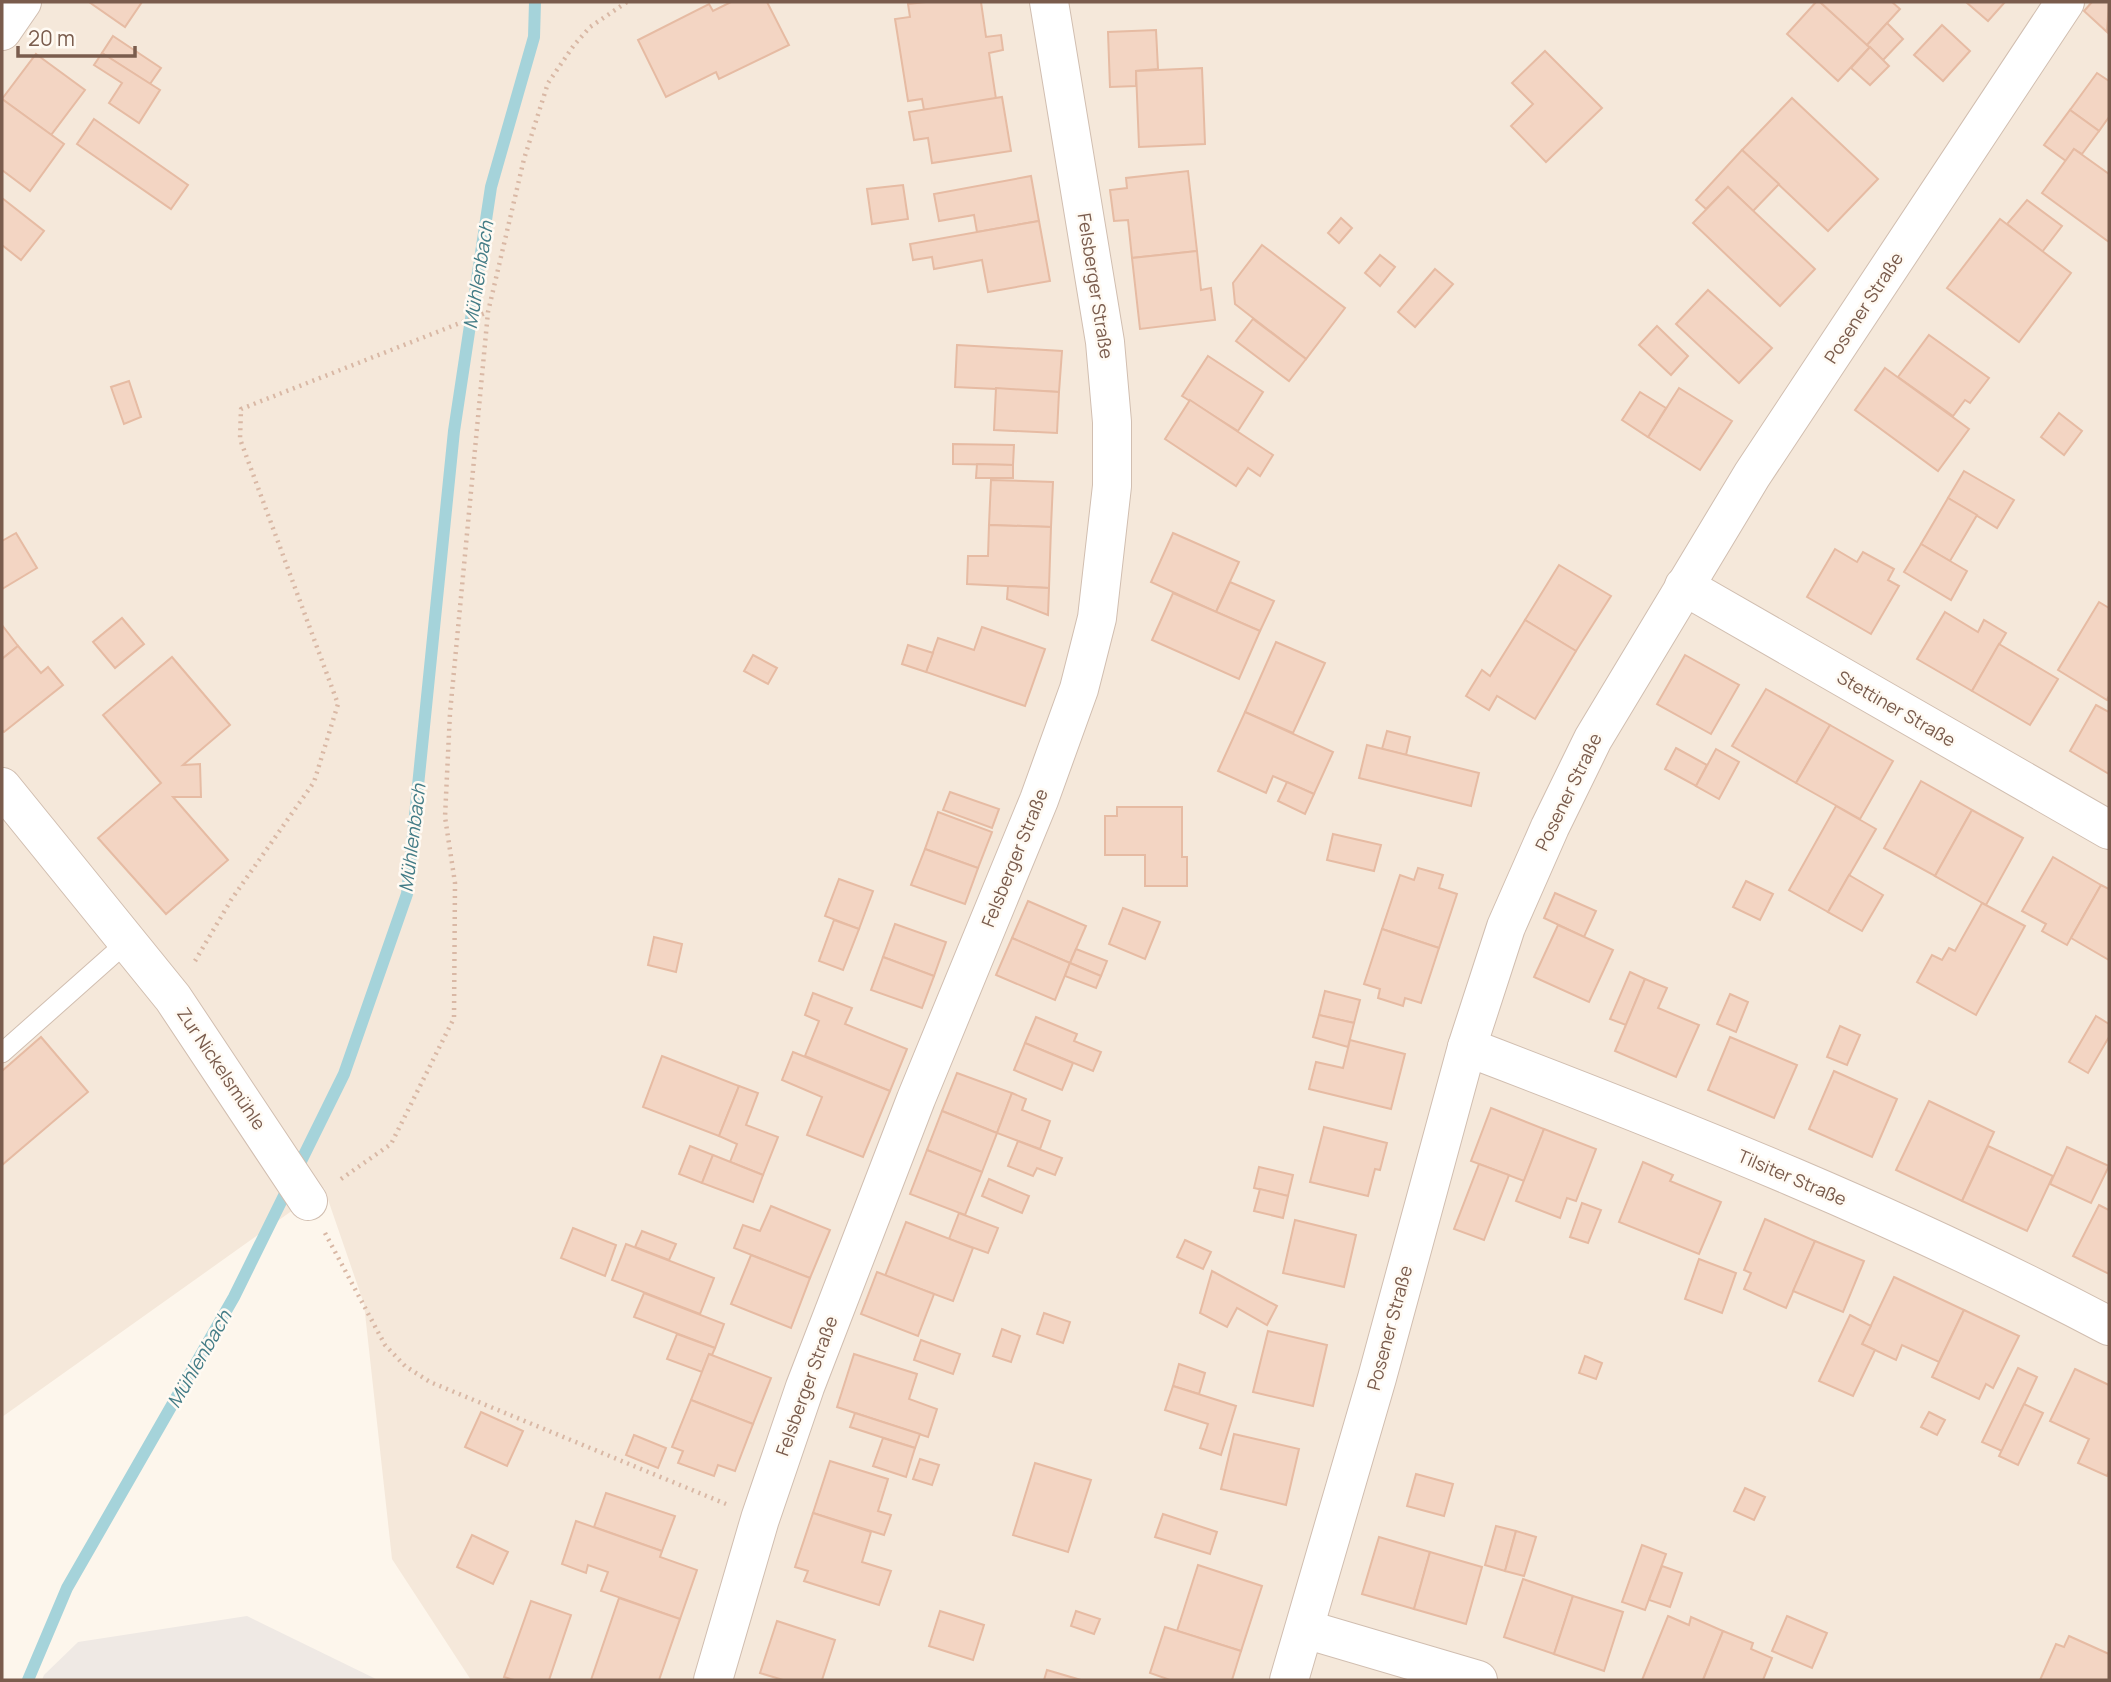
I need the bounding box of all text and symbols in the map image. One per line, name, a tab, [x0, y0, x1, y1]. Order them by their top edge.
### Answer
scale bar	[18, 14, 135, 58]
text: 20 m	[28, 24, 75, 52]
street label: Felsberger Straße	[1073, 211, 1119, 360]
water label: Mühlenbach	[457, 219, 499, 331]
street label: Posener Straße	[1818, 247, 1908, 368]
street label: Stettiner Straße	[1833, 664, 1960, 752]
street label: Posener Straße	[1529, 729, 1607, 854]
water label: Mühlenbach	[392, 782, 432, 894]
street label: Felsberger Straße	[975, 785, 1053, 930]
street label: Zur Nickelsmühle	[172, 1003, 272, 1134]
street label: Tilsiter Straße	[1734, 1143, 1850, 1211]
street label: Posener Straße	[1361, 1263, 1417, 1393]
water label: Mühlenbach	[161, 1305, 238, 1413]
street label: Felsberger Straße	[770, 1312, 843, 1459]

